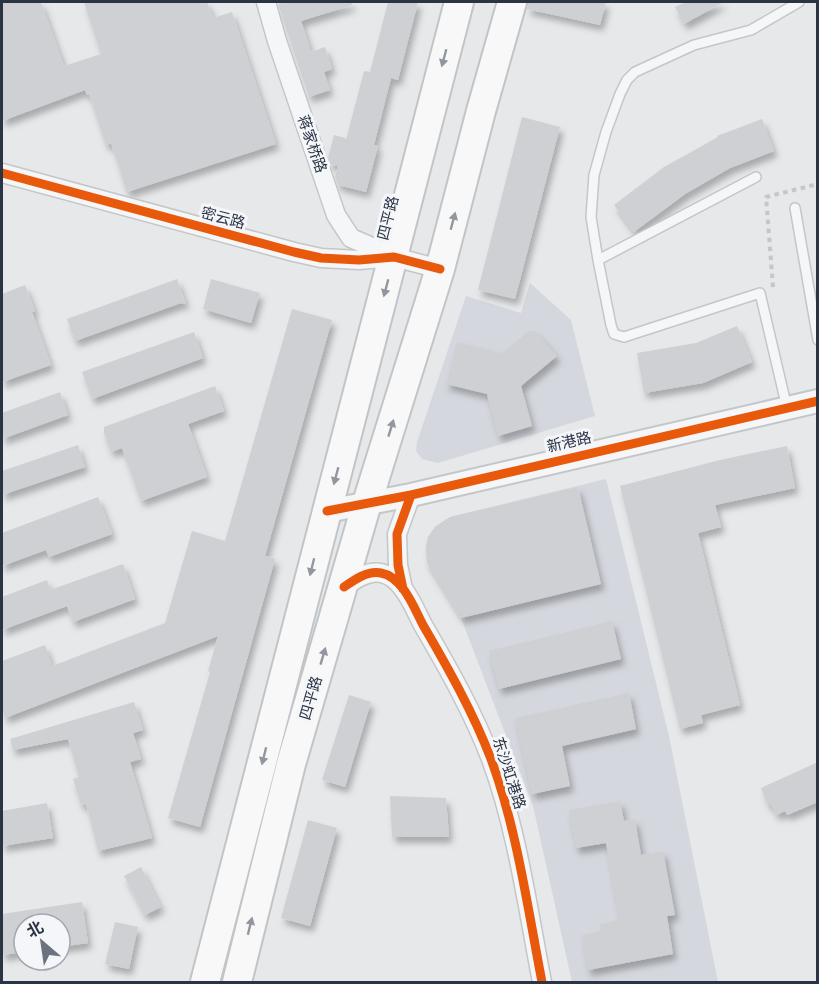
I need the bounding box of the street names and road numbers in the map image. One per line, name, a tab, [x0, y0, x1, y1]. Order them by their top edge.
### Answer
street label: 蒋家桥路	[294, 113, 330, 175]
street label: 四平路	[374, 194, 402, 242]
street label: 密云路	[199, 203, 247, 233]
street label: 新港路	[545, 428, 593, 456]
street label: 四平路	[296, 674, 326, 722]
street label: 东沙虹港路	[489, 735, 529, 811]

